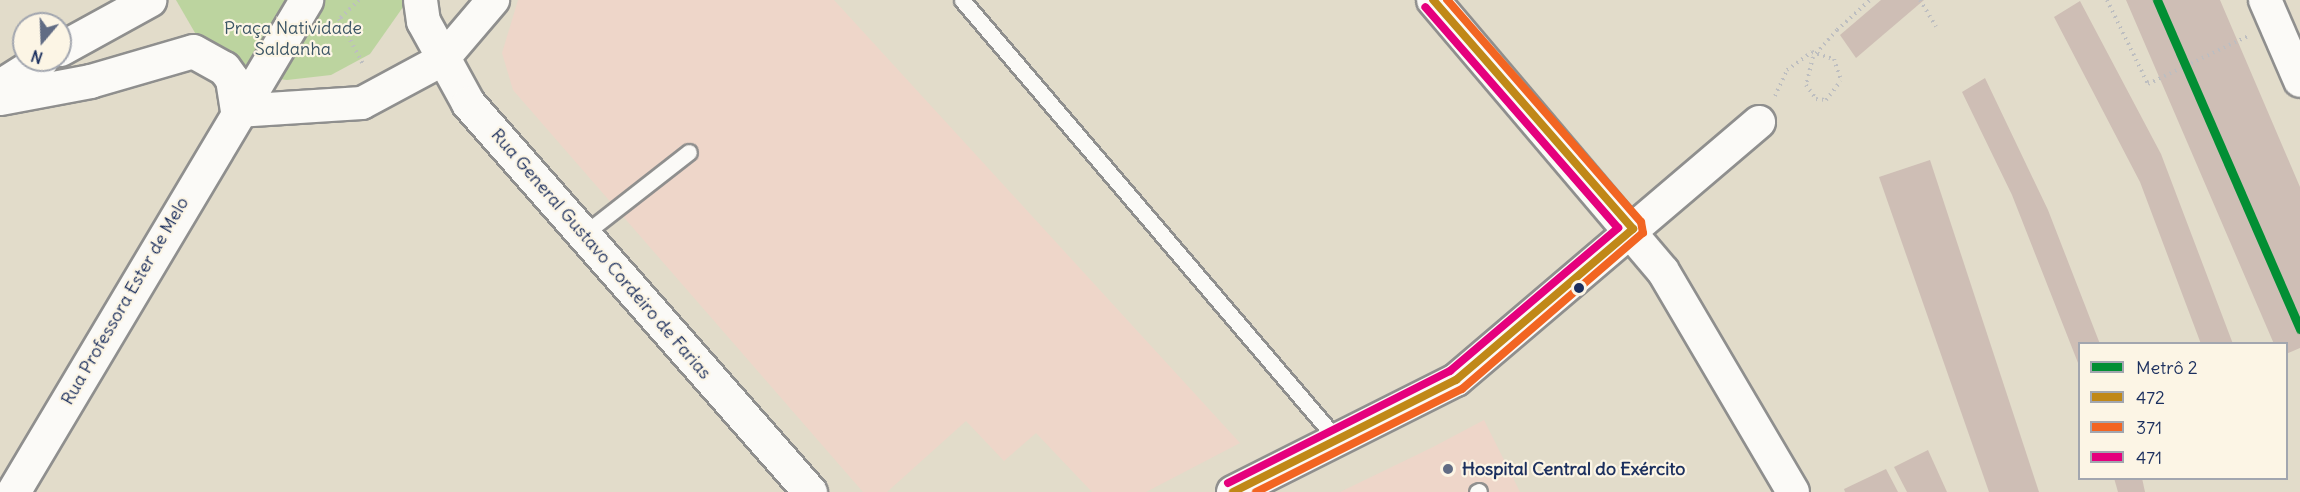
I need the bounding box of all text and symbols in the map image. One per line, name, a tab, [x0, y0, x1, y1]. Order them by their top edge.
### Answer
north arrow	[12, 12, 72, 72]
park label: Praça Natividade Saldanha	[224, 18, 362, 60]
text: N	[28, 46, 45, 68]
street label: Rua General Gustavo Cordeiro de Farias	[486, 124, 716, 384]
street label: Rua Professora Ester de Melo	[57, 193, 193, 409]
unlabelled marker	[1573, 282, 1585, 294]
legend	[2078, 342, 2288, 480]
text: Metrô 2	[2136, 356, 2198, 379]
text: 472	[2136, 386, 2165, 409]
text: 371	[2136, 416, 2162, 439]
text: 471	[2136, 446, 2162, 469]
place label: Hospital Central do Exército	[1462, 458, 1685, 480]
marker: Hospital Central do Exército	[1439, 460, 1457, 478]

